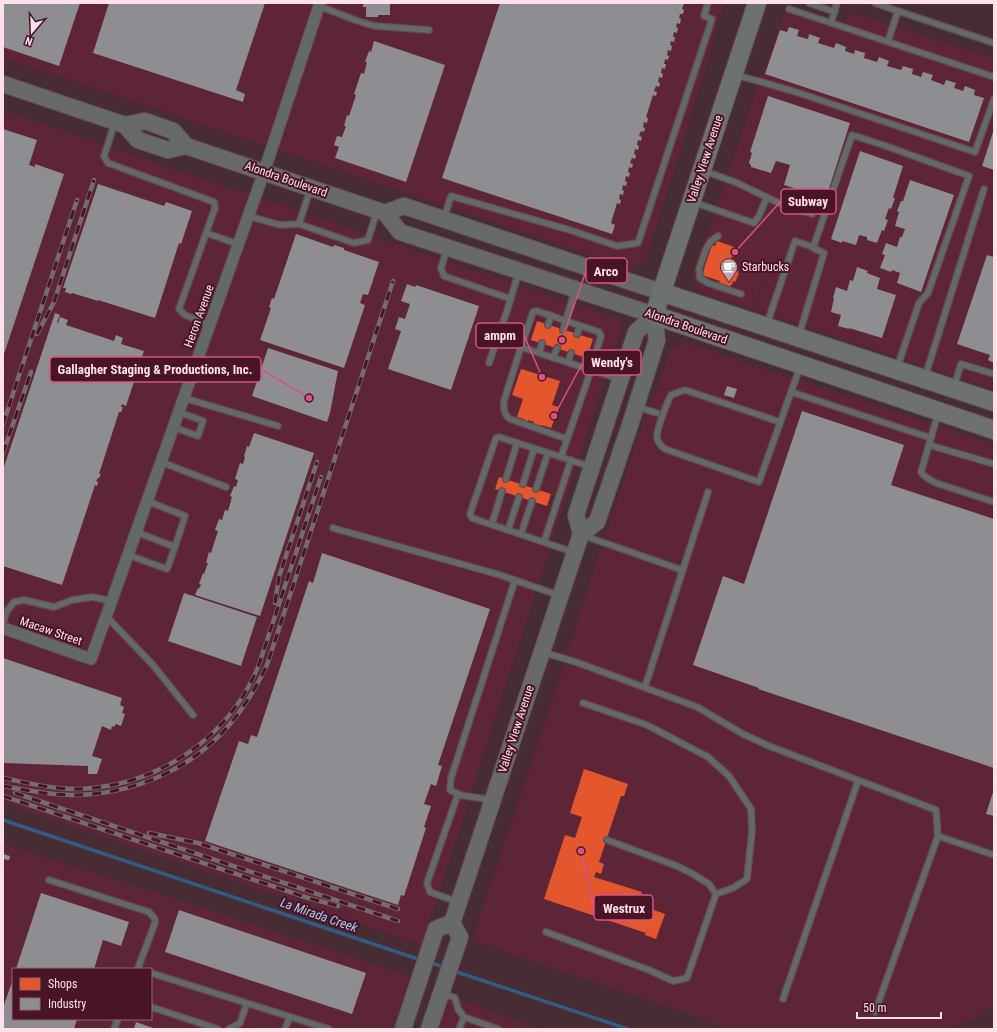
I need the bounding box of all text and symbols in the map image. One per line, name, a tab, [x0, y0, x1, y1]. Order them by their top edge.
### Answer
north arrow	[12, 12, 52, 52]
text: N	[23, 34, 34, 48]
street label: Valley View Avenue	[684, 113, 726, 205]
street label: Alondra Boulevard	[243, 158, 329, 200]
callout: Subway	[781, 189, 836, 214]
text: Subway	[788, 194, 828, 209]
cafe icon: Starbucks	[719, 257, 739, 282]
callout: Arco	[586, 258, 627, 283]
place label: Starbucks	[742, 260, 789, 274]
text: Arco	[594, 264, 619, 279]
street label: Heron Avenue	[181, 282, 217, 349]
street label: Alondra Boulevard	[643, 305, 729, 347]
callout: ampm	[476, 323, 524, 348]
text: ampm	[484, 328, 516, 343]
callout: Wendy's	[583, 350, 641, 375]
text: Wendy's	[591, 355, 633, 370]
callout: Gallagher Staging & Productions, Inc.	[50, 357, 261, 382]
text: Gallagher Staging & Productions, Inc.	[58, 362, 252, 377]
street label: Macaw Street	[18, 614, 84, 648]
street label: Valley View Avenue	[495, 683, 537, 775]
water label: La Mirada Creek	[278, 895, 360, 935]
callout: Westrux	[594, 895, 653, 920]
text: Westrux	[603, 901, 645, 916]
legend	[12, 968, 152, 1020]
text: Shops	[48, 977, 77, 991]
scale bar	[857, 994, 941, 1020]
text: Industry	[48, 997, 86, 1011]
text: 50 m	[863, 1001, 887, 1015]

